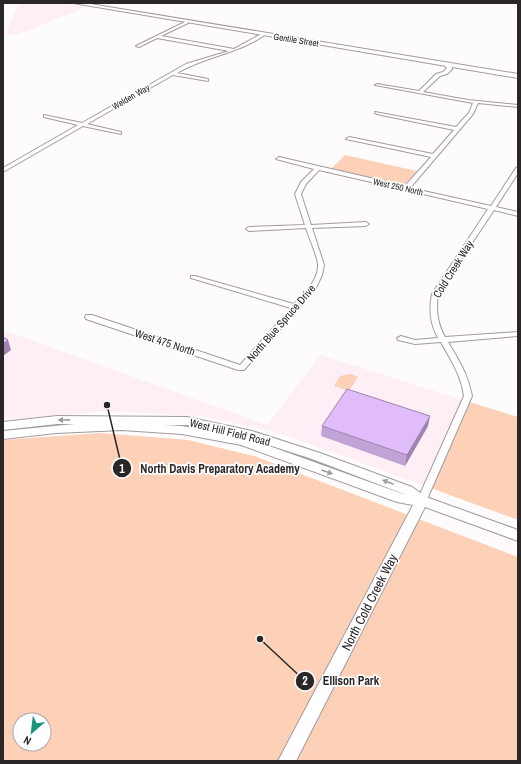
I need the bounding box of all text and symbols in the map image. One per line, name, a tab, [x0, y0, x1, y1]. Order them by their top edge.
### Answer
street label: Gentile Street	[273, 31, 319, 49]
street label: Welden Way	[110, 81, 152, 113]
street label: West 250 North	[372, 175, 424, 199]
street label: Cold Creek Way	[430, 237, 477, 300]
street label: North Blue Spruce Drive	[244, 282, 318, 364]
street label: West 475 North	[133, 326, 197, 358]
street label: West Hill Field Road	[188, 415, 272, 449]
one-way arrow	[58, 416, 70, 423]
callout: North Davis Preparatory Academy	[112, 456, 308, 480]
text: 1	[119, 461, 125, 477]
text: North Davis Preparatory Academy	[140, 461, 300, 477]
one-way arrow	[321, 469, 333, 475]
one-way arrow	[381, 479, 393, 485]
street label: North Cold Creek Way	[338, 550, 401, 653]
callout: Ellison Park	[295, 669, 387, 693]
text: 2	[302, 673, 308, 689]
text: Ellison Park	[323, 673, 380, 689]
north arrow	[12, 712, 52, 752]
text: N	[21, 733, 33, 749]

